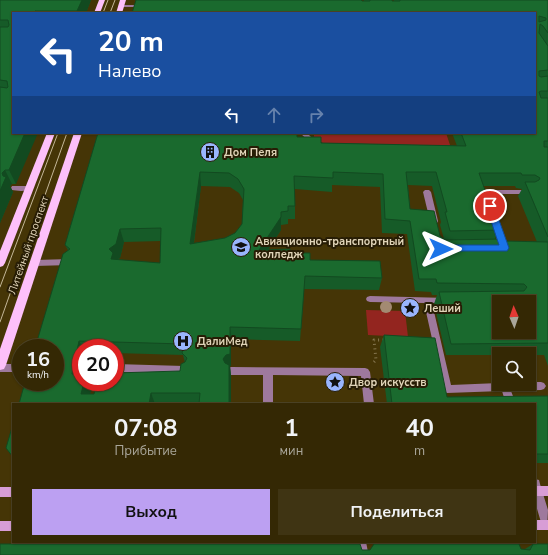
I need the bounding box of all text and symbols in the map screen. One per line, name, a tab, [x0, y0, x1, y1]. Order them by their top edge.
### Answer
text: 20 m	[98, 23, 164, 61]
icon: left	[32, 28, 84, 80]
text: Налево	[98, 59, 162, 83]
icon: left	[221, 104, 243, 126]
icon: ahead	[263, 104, 285, 126]
icon: right	[305, 104, 327, 126]
building icon: Дом Пеля	[199, 141, 221, 163]
place label: Дом Пеля	[224, 145, 277, 160]
pin	[473, 189, 507, 223]
street label: Литейный проспект	[5, 194, 52, 296]
icon: arrive	[479, 195, 501, 217]
position arrow	[420, 228, 462, 270]
place label: Авиационно-транспортный колледж	[255, 234, 404, 262]
school or university icon: Авиационно-транспортный колледж	[230, 236, 252, 258]
north arrow	[492, 295, 536, 339]
map controls	[492, 295, 536, 391]
place icon: Леший	[399, 297, 421, 319]
place label: Леший	[424, 301, 461, 316]
hospital icon: ДалиМед	[172, 330, 194, 352]
place label: ДалиМед	[197, 334, 248, 349]
speed limit sign: 20	[72, 339, 124, 391]
text: 16	[26, 346, 50, 373]
button: search	[492, 347, 536, 391]
text: km/h	[27, 368, 49, 382]
place icon: Двор искусств	[324, 371, 346, 393]
place label: Двор искусств	[349, 375, 426, 390]
text: 07:08	[114, 412, 178, 444]
text: 1	[284, 412, 299, 444]
text: 40	[405, 412, 434, 444]
text: Прибытие	[115, 442, 177, 460]
text: мин	[279, 442, 303, 460]
text: m	[414, 442, 425, 460]
button: Выход	[32, 489, 270, 535]
button: Поделиться	[278, 489, 516, 535]

